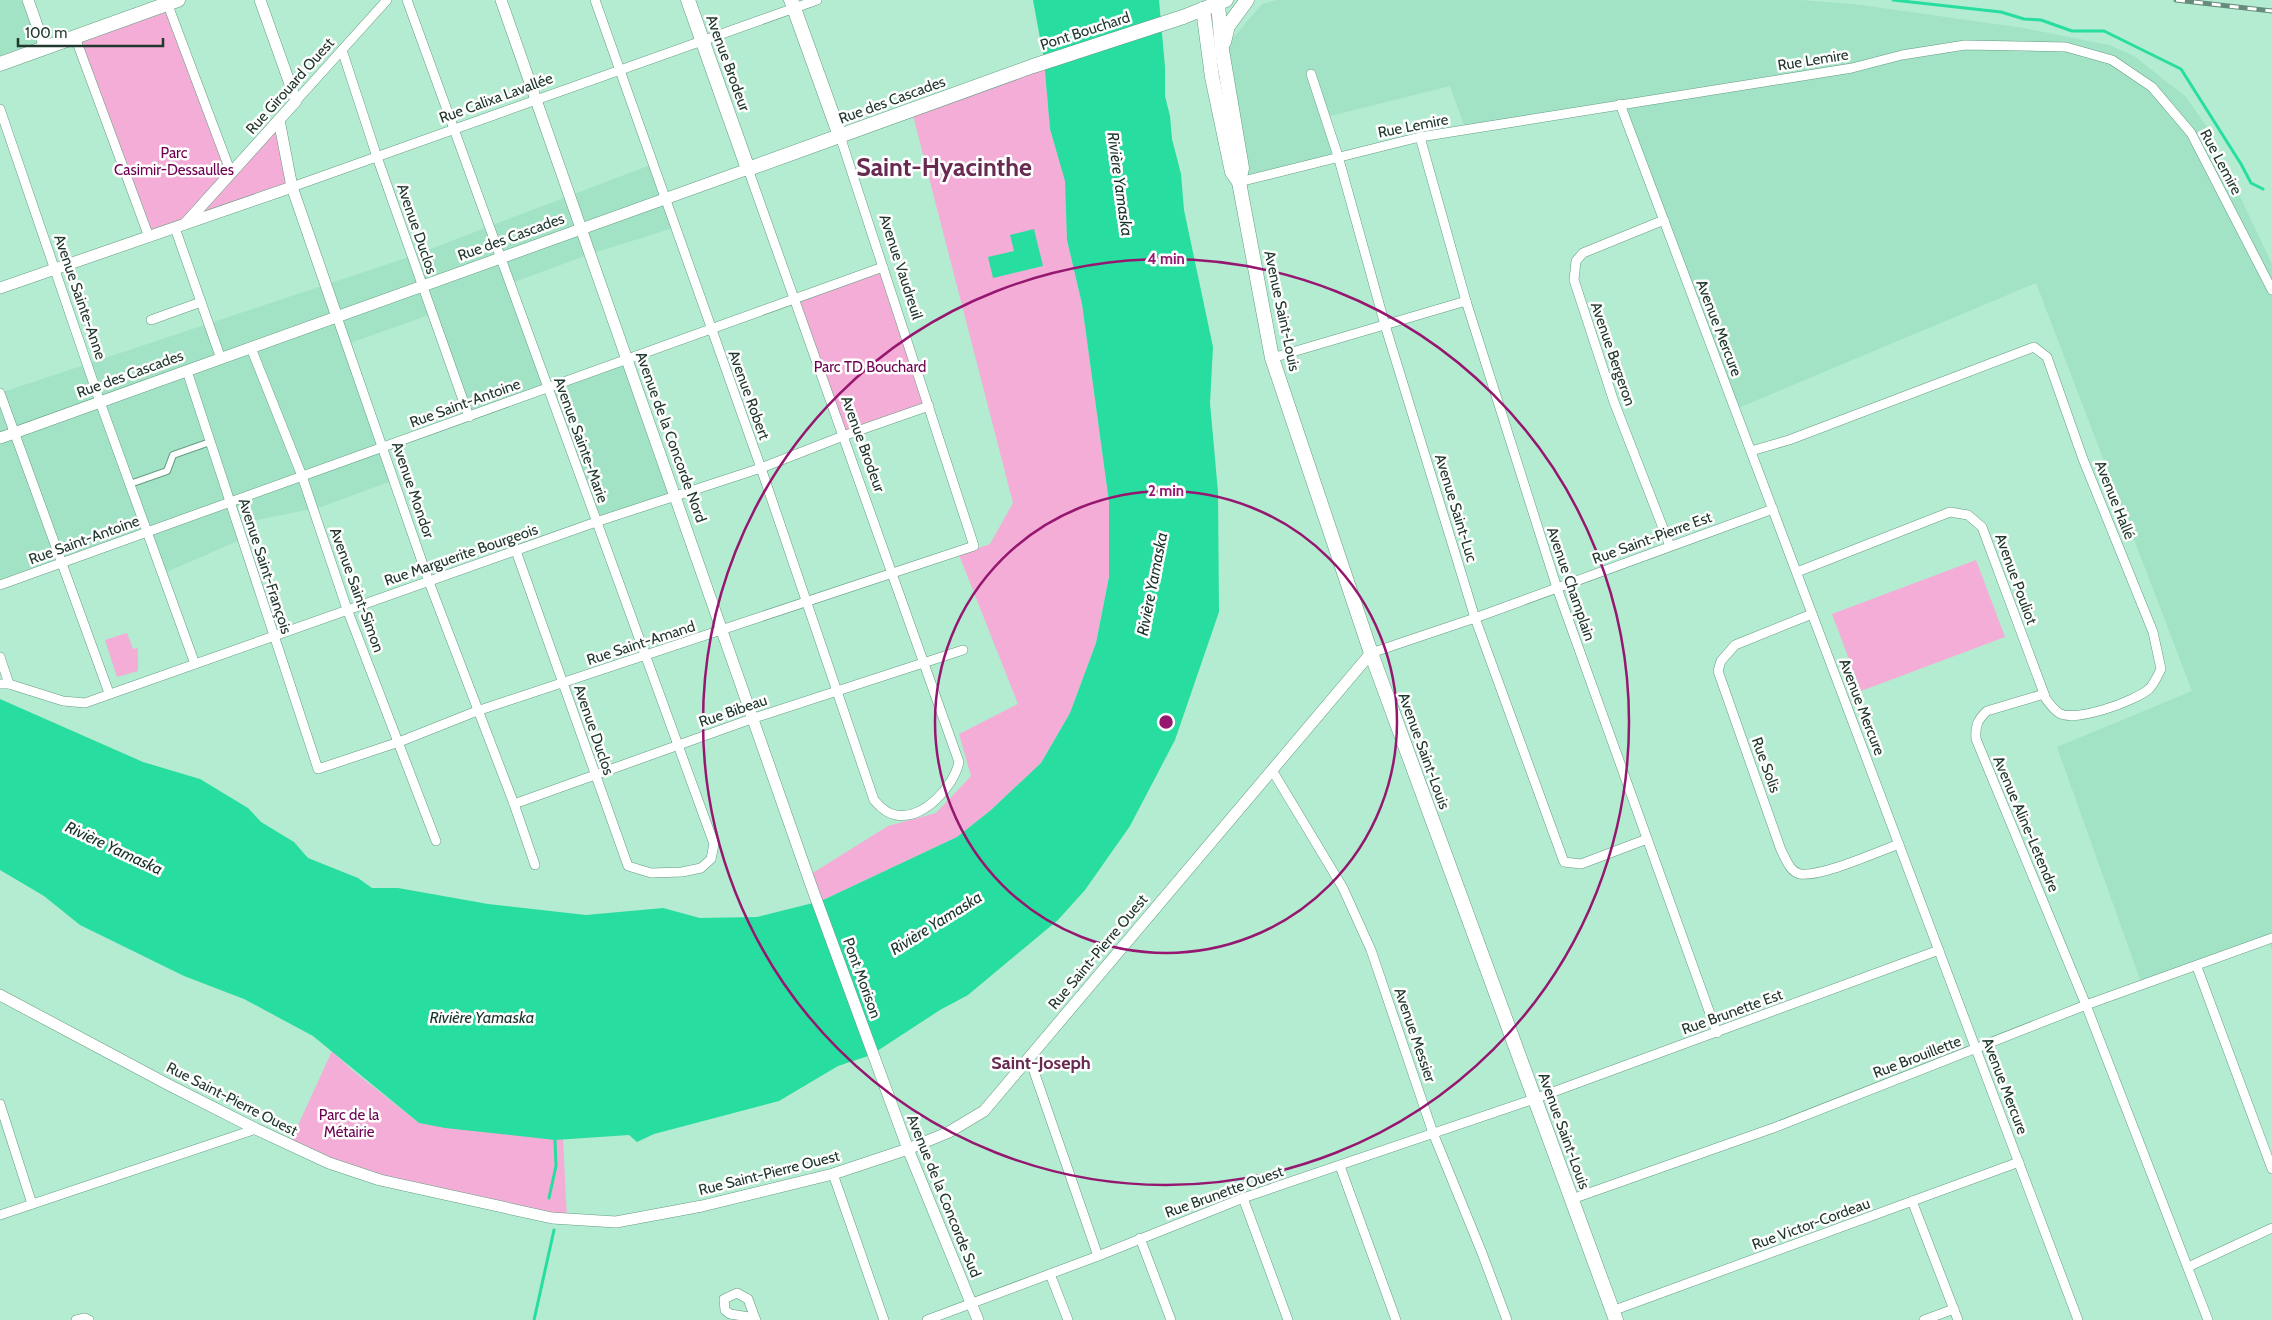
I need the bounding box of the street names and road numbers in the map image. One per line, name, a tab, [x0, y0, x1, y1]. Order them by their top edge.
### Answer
street label: Pont Bouchard	[1038, 8, 1132, 54]
street label: Avenue Brodeur	[702, 12, 754, 114]
street label: Rue Girouard Ouest	[242, 34, 338, 138]
street label: Rue Lemire	[1776, 45, 1850, 74]
street label: Rue Calixa Lavallée	[437, 69, 556, 127]
street label: Rue des Cascades	[836, 72, 948, 128]
street label: Rue Lemire	[1376, 110, 1450, 142]
street label: Rue Lemire	[2196, 126, 2246, 198]
street label: Avenue Duclos	[393, 181, 441, 277]
street label: Rue des Cascades	[455, 209, 567, 265]
street label: Avenue Vaudreuil	[875, 212, 927, 322]
street label: Avenue Sainte-Anne	[50, 232, 110, 362]
street label: Avenue Saint-Louis	[1260, 249, 1304, 373]
street label: Avenue Mercure	[1692, 277, 1746, 379]
street label: Avenue Bergeron	[1587, 300, 1639, 408]
street label: Rue des Cascades	[74, 346, 186, 402]
street label: Avenue Robert	[725, 348, 773, 442]
street label: Avenue de la Concorde Nord	[632, 349, 710, 525]
street label: Rue Saint-Antoine	[407, 374, 523, 431]
street label: Avenue Sainte-Marie	[550, 375, 612, 506]
street label: Avenue Brodeur	[837, 393, 889, 495]
street label: Avenue Mondor	[388, 439, 438, 541]
street label: Avenue Saint-Luc	[1431, 452, 1481, 564]
street label: Avenue Hallé	[2091, 458, 2139, 542]
street label: Avenue Saint-François	[235, 496, 295, 636]
street label: Rue Saint-Pierre Est	[1590, 508, 1714, 568]
street label: Rue Saint-Antoine	[26, 511, 142, 568]
street label: Rue Marguerite Bourgeois	[382, 520, 540, 590]
street label: Avenue Saint-Simon	[326, 525, 388, 655]
street label: Avenue Champlain	[1543, 525, 1599, 643]
street label: Avenue Pouliot	[1991, 531, 2041, 627]
street label: Rue Saint-Amand	[585, 617, 697, 669]
street label: Avenue Mercure	[1835, 656, 1889, 758]
street label: Avenue Duclos	[570, 682, 618, 778]
street label: Avenue Saint-Louis	[1395, 690, 1453, 812]
street label: Rue Bibeau	[697, 691, 769, 731]
street label: Rue Solis	[1748, 735, 1784, 795]
street label: Avenue Aline-Letendre	[1989, 753, 2063, 895]
street label: Rue Saint-Pierre Ouest	[1045, 891, 1151, 1013]
street label: Pont Morison	[839, 935, 885, 1021]
street label: Avenue Messier	[1390, 985, 1440, 1085]
street label: Rue Brunette Est	[1679, 985, 1785, 1039]
street label: Rue Brouillette	[1870, 1032, 1964, 1082]
street label: Avenue Mercure	[1978, 1035, 2032, 1137]
street label: Rue Saint-Pierre Ouest	[164, 1058, 300, 1140]
street label: Avenue Saint-Louis	[1535, 1070, 1593, 1192]
street label: Avenue de la Concorde Sud	[903, 1112, 985, 1280]
street label: Rue Saint-Pierre Ouest	[697, 1147, 841, 1199]
street label: Rue Brunette Ouest	[1162, 1162, 1286, 1222]
street label: Rue Victor-Cordeau	[1749, 1194, 1873, 1254]

